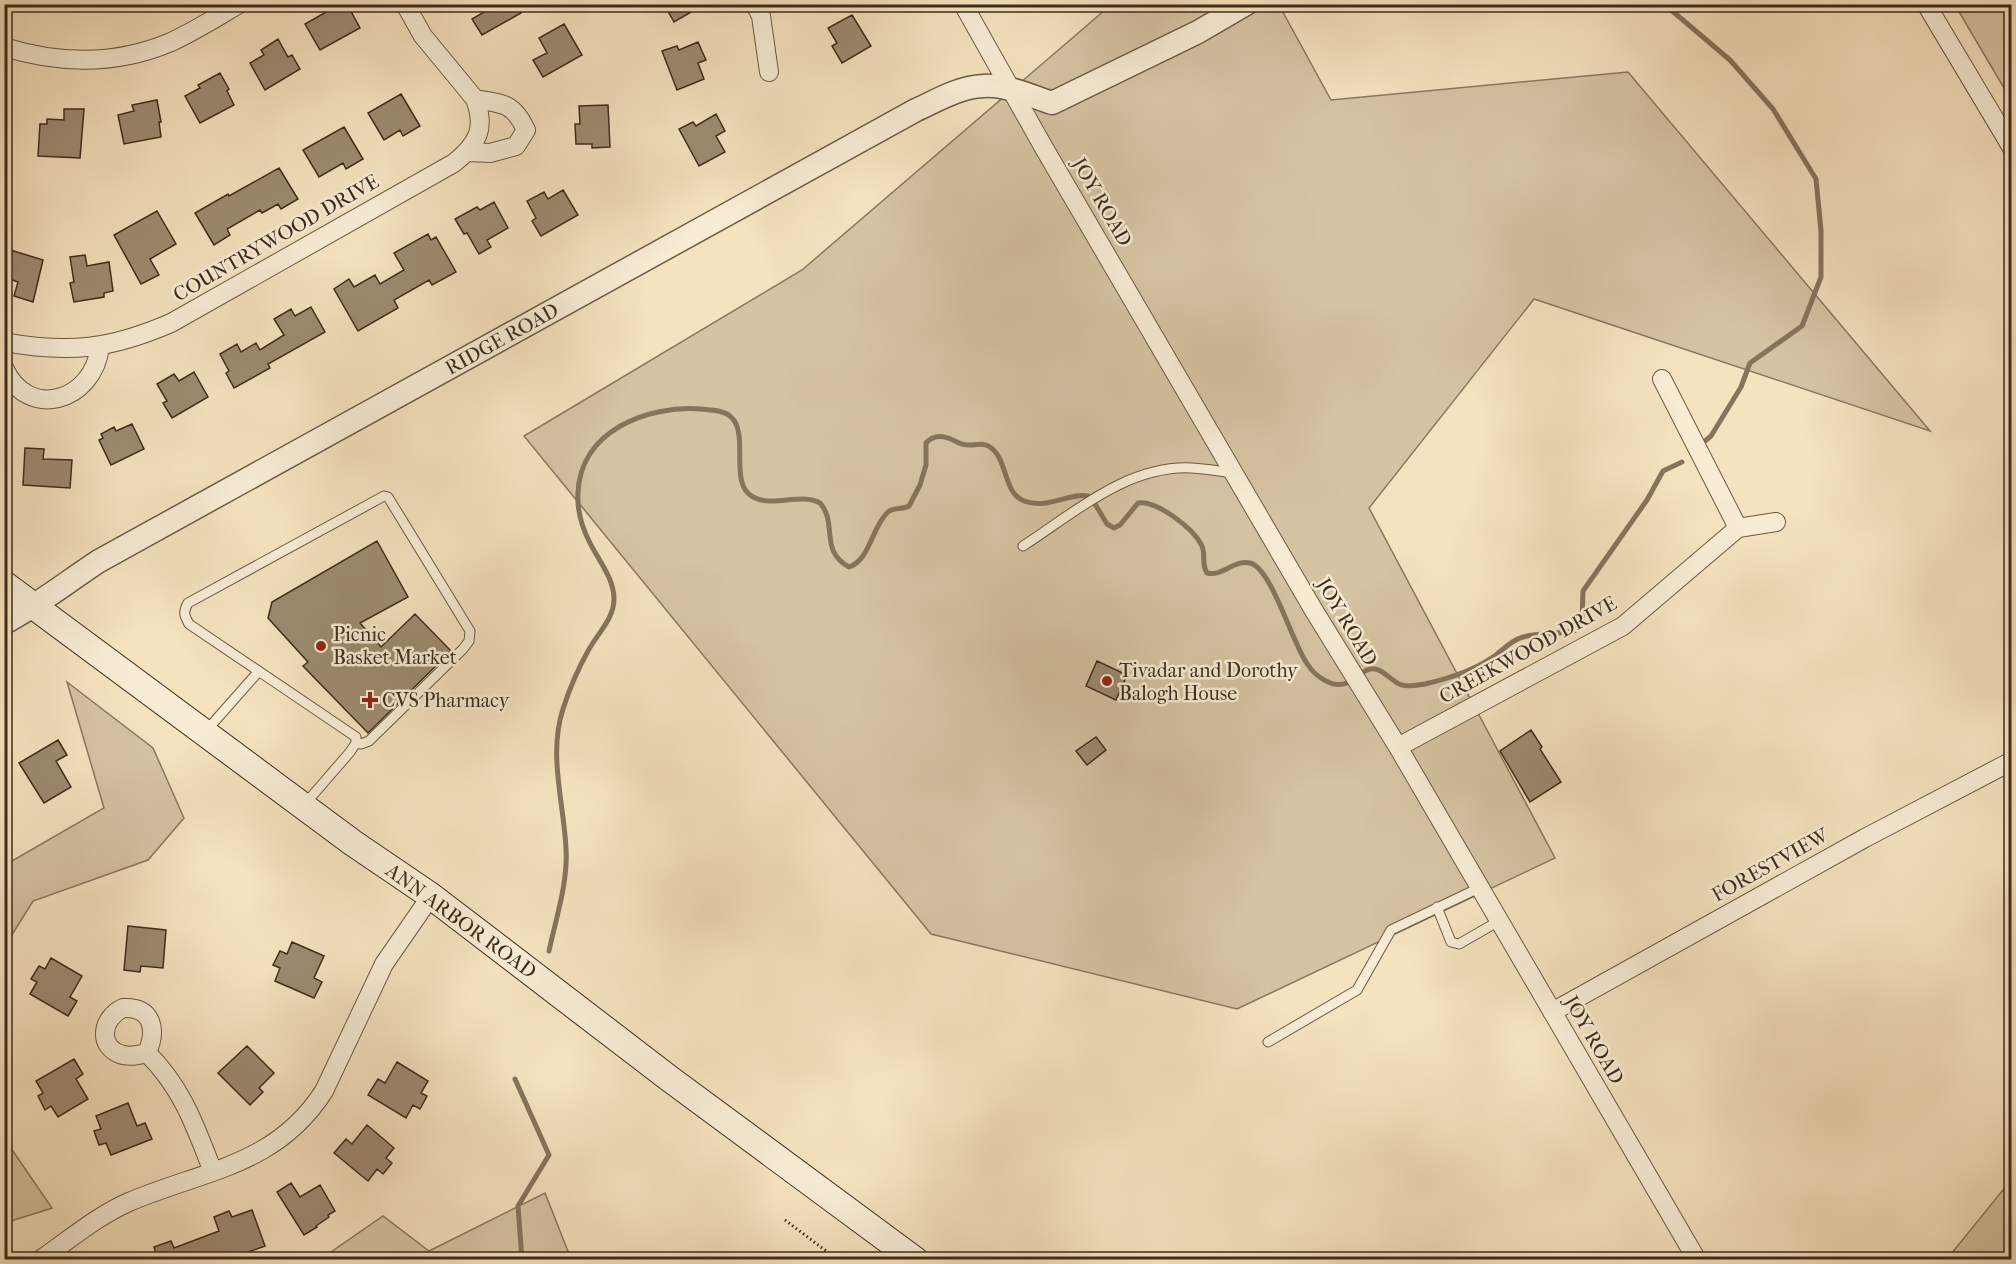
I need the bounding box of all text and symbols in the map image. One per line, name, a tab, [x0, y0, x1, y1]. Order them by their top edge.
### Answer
street label: JOY ROAD	[1066, 152, 1137, 250]
street label: COUNTRYWOOD DRIVE	[169, 170, 383, 306]
street label: RIDGE ROAD	[441, 298, 563, 380]
street label: JOY ROAD	[1311, 572, 1382, 670]
street label: CREEKWOOD DRIVE	[1435, 592, 1621, 708]
place label: Picnic Basket Market	[333, 623, 457, 669]
marker: Picnic Basket Market	[314, 639, 328, 653]
place label: Tivadar and Dorothy Balogh House	[1119, 659, 1299, 705]
marker: Tivadar and Dorothy Balogh House	[1100, 674, 1114, 688]
place label: CVS Pharmacy	[382, 689, 511, 712]
marker: CVS Pharmacy	[363, 693, 377, 707]
street label: FORESTVIEW	[1708, 823, 1834, 907]
street label: ANN ARBOR ROAD	[381, 858, 541, 983]
street label: JOY ROAD	[1558, 990, 1629, 1088]

